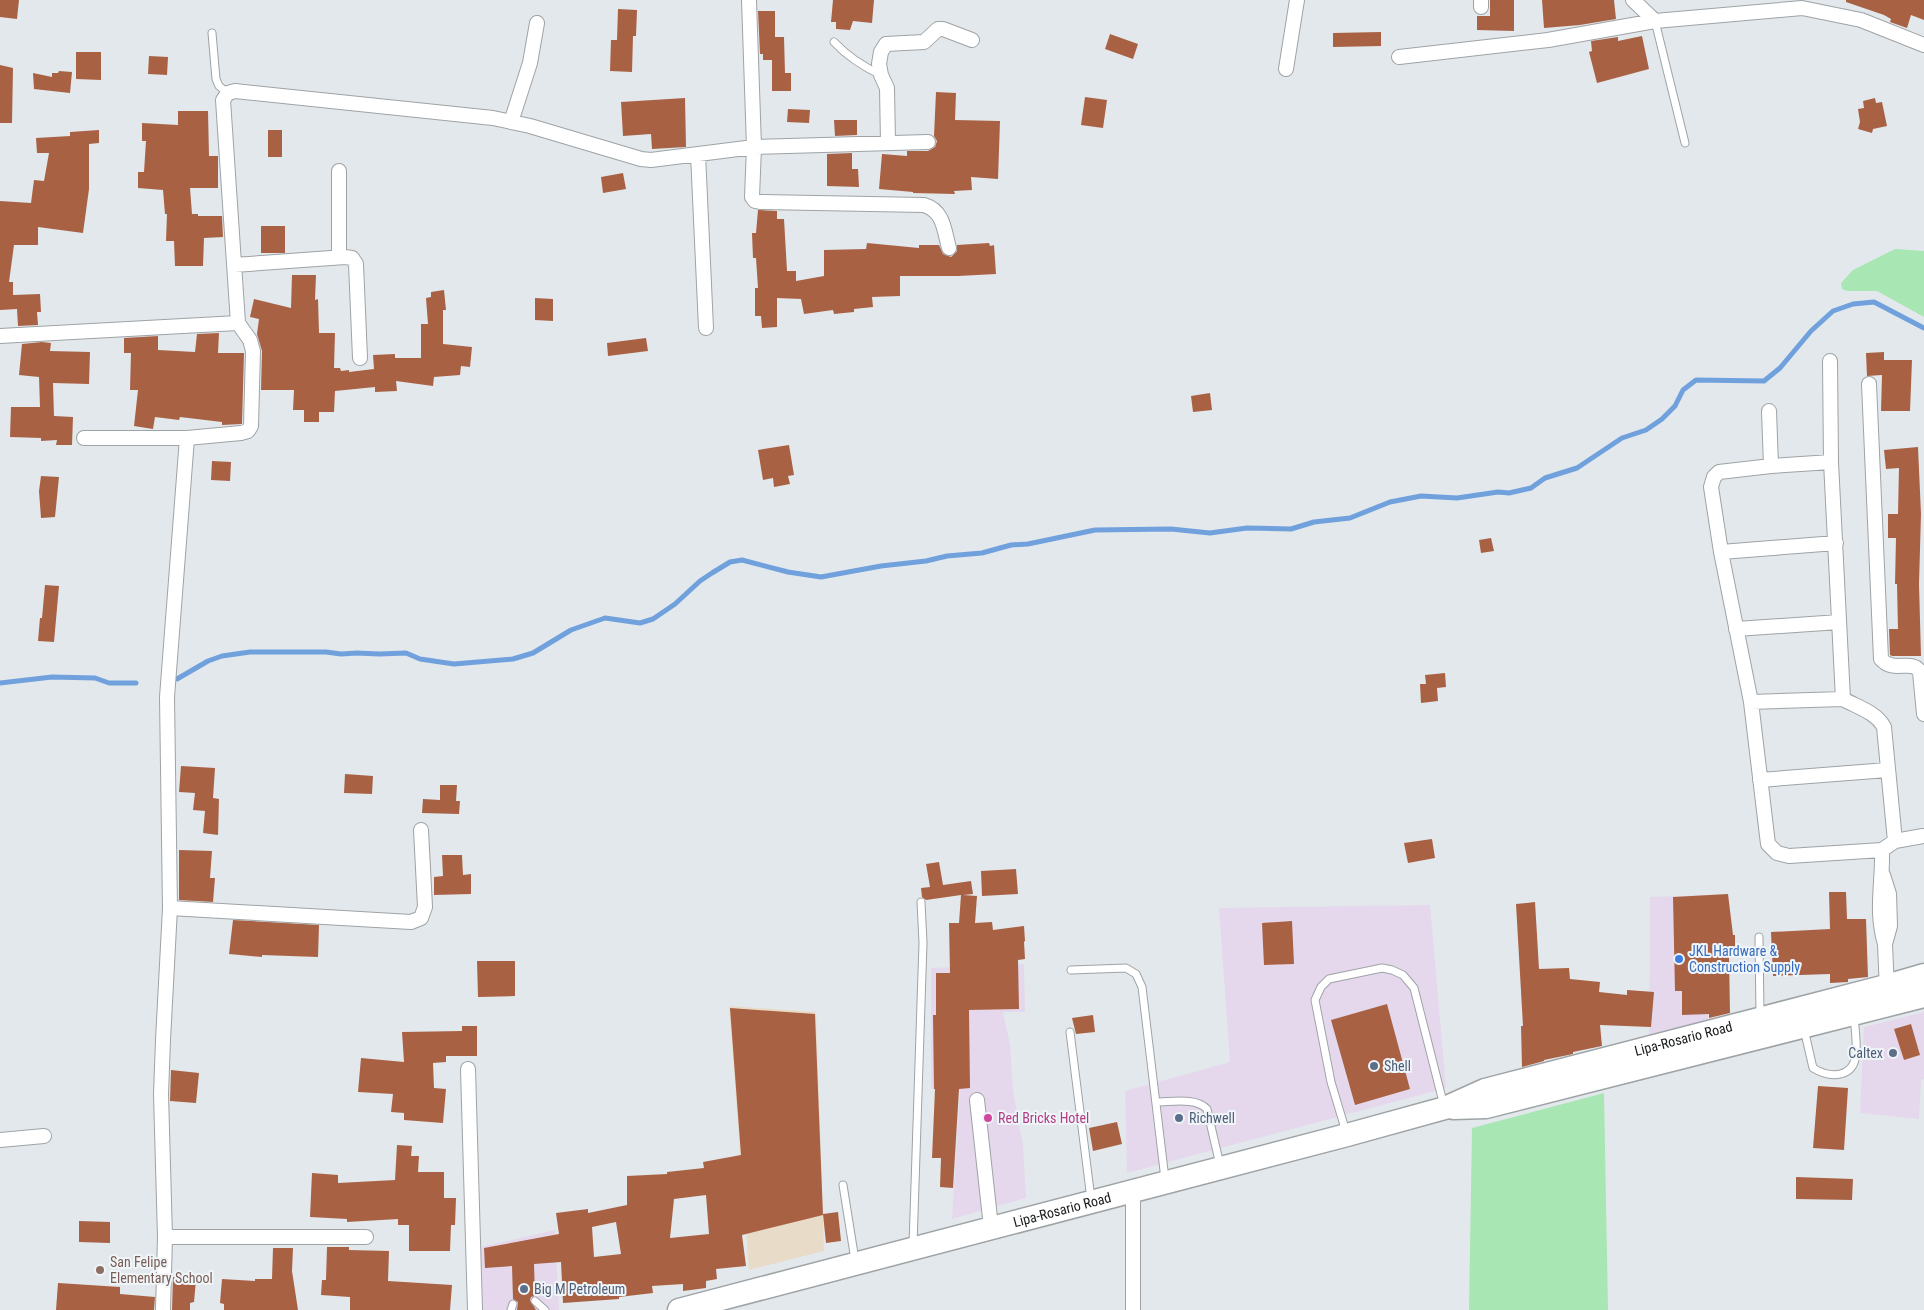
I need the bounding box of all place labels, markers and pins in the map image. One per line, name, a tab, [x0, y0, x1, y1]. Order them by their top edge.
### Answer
place label: JKL Hardware & Construction Supply	[1689, 943, 1800, 975]
marker: JKL Hardware & Construction Supply	[1673, 953, 1685, 965]
place label: Caltex	[1848, 1045, 1883, 1061]
marker: Caltex	[1887, 1047, 1899, 1059]
place label: Shell	[1384, 1058, 1411, 1074]
marker: Shell	[1368, 1060, 1380, 1072]
place label: Red Bricks Hotel	[998, 1110, 1089, 1126]
place label: Richwell	[1189, 1110, 1235, 1126]
marker: Red Bricks Hotel	[982, 1112, 994, 1124]
marker: Richwell	[1173, 1112, 1185, 1124]
place label: San Felipe Elementary School	[110, 1254, 213, 1286]
marker: San Felipe Elementary School	[94, 1264, 106, 1276]
place label: Big M Petroleum	[534, 1281, 625, 1297]
marker: Big M Petroleum	[518, 1283, 530, 1295]

